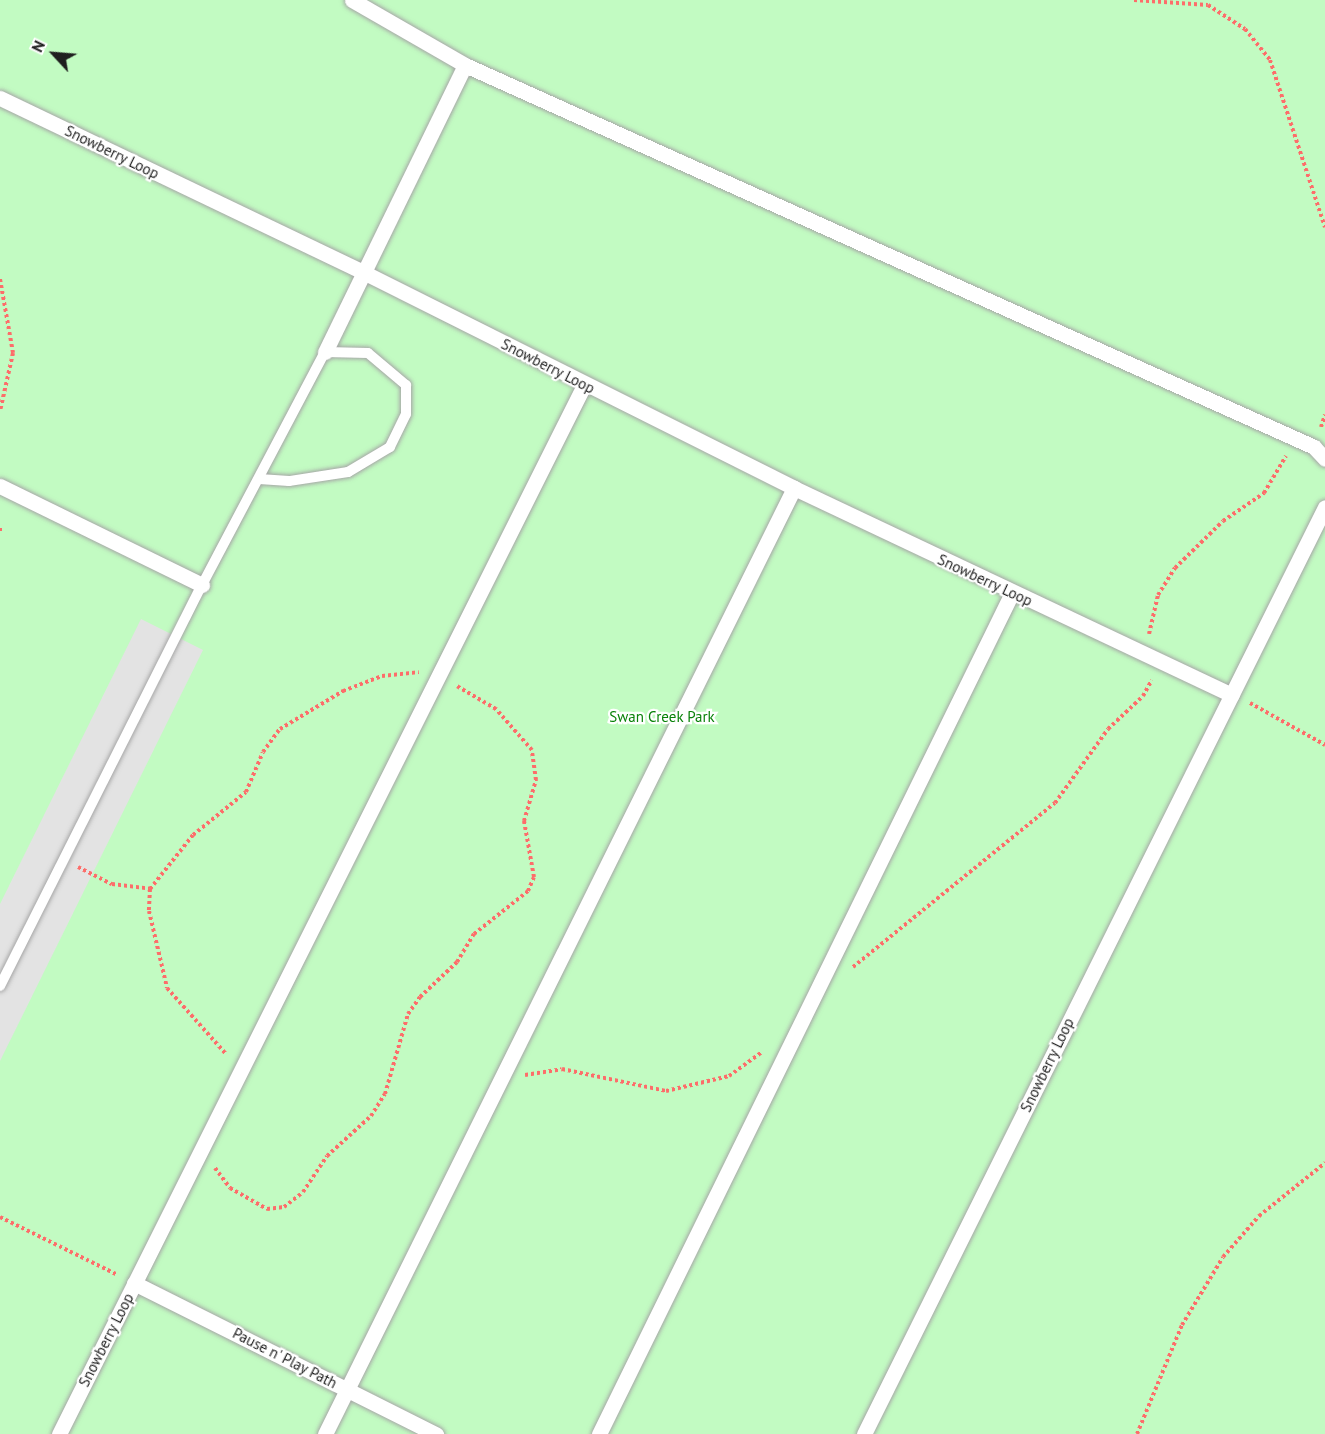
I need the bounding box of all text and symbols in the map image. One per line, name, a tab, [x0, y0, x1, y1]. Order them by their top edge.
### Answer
north arrow	[24, 24, 84, 84]
text: N	[27, 37, 49, 55]
street label: Snowberry Loop	[62, 121, 162, 183]
street label: Snowberry Loop	[498, 335, 598, 397]
street label: Snowberry Loop	[934, 550, 1036, 610]
park label: Swan Creek Park	[609, 708, 715, 726]
street label: Snowberry Loop	[1016, 1015, 1078, 1115]
street label: Snowberry Loop	[75, 1290, 137, 1390]
street label: Pause n' Play Path	[229, 1324, 341, 1392]

